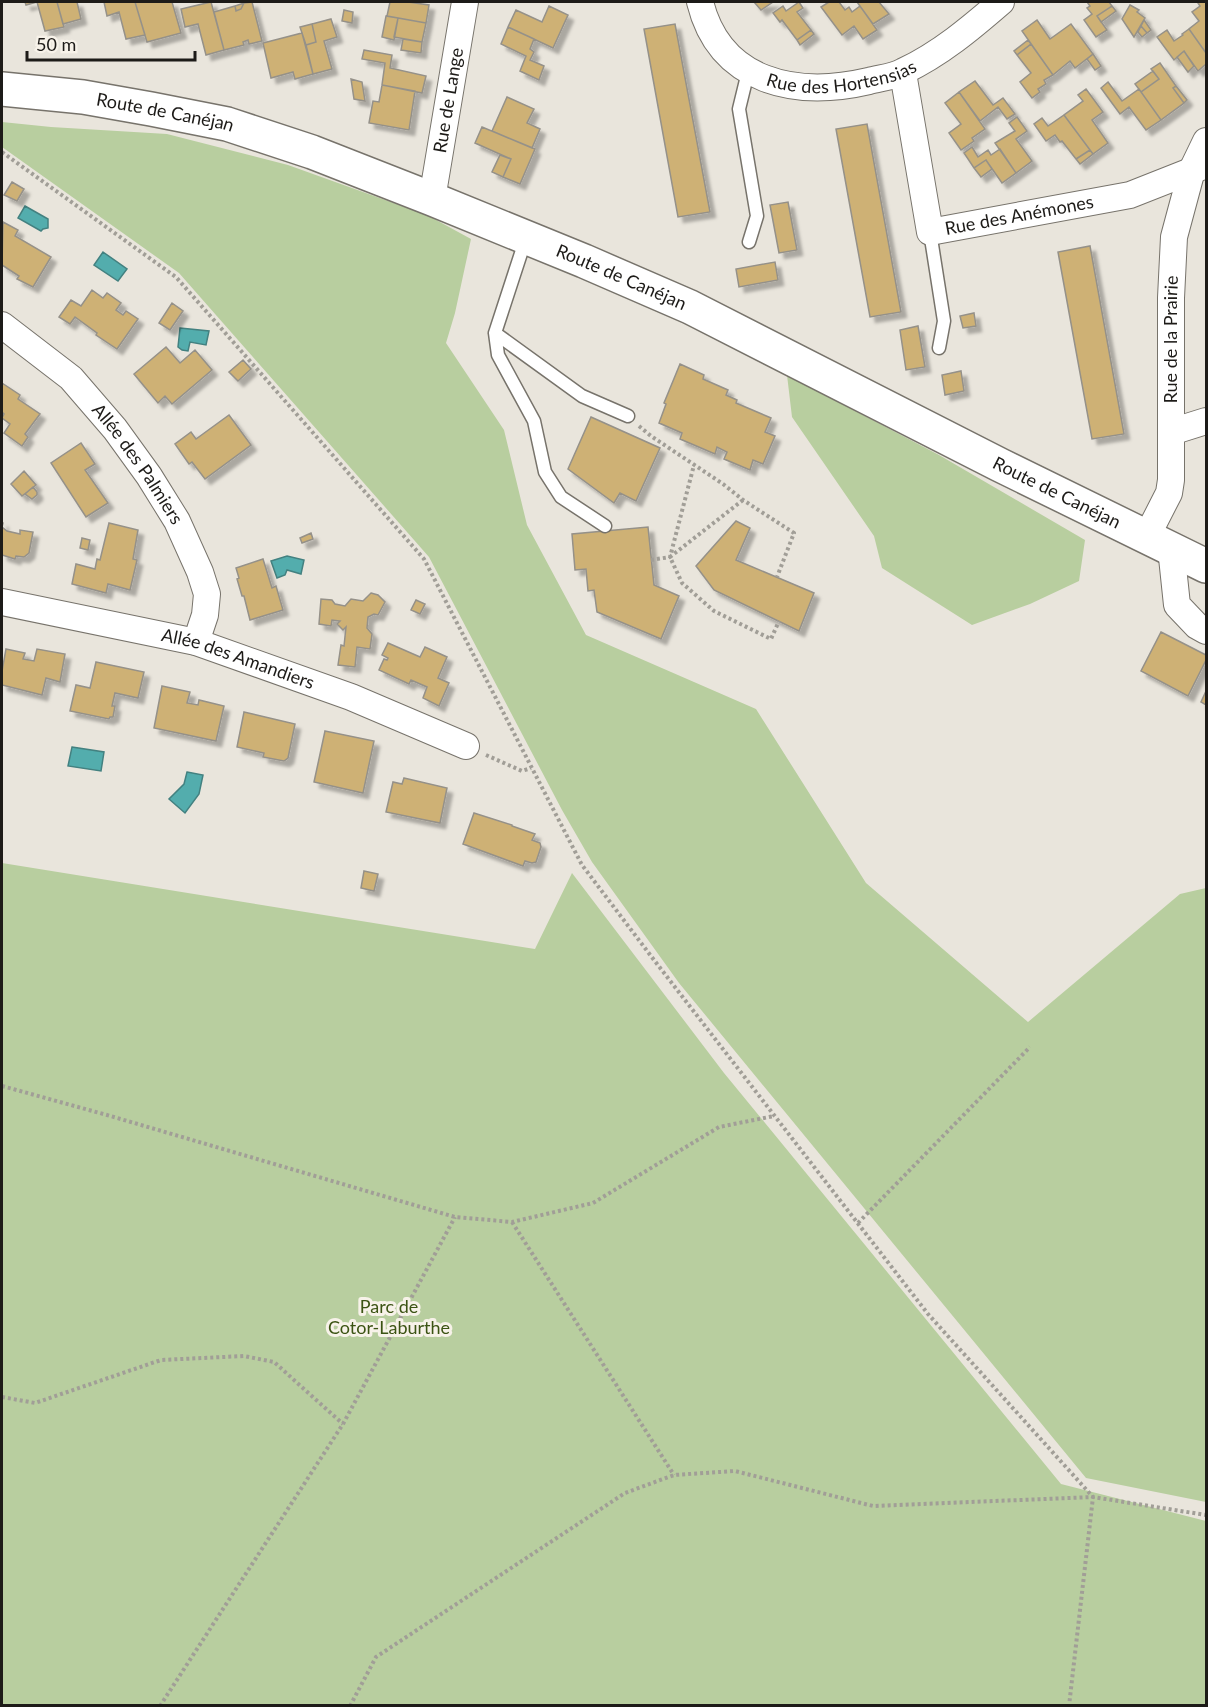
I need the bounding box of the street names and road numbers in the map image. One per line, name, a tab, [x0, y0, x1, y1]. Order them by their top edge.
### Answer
street label: Rue de Lange	[428, 46, 467, 154]
street label: Rue des Hortensias	[764, 55, 920, 97]
street label: Route de Canéjan	[95, 88, 237, 136]
street label: Rue des Anémones	[943, 190, 1095, 239]
street label: Route de Canéjan	[553, 239, 690, 314]
street label: Rue de la Prairie	[1159, 275, 1182, 403]
street label: Allée des Palmiers	[88, 399, 188, 528]
street label: Route de Canéjan	[989, 451, 1125, 532]
street label: Allée des Amandiers	[160, 623, 318, 693]

